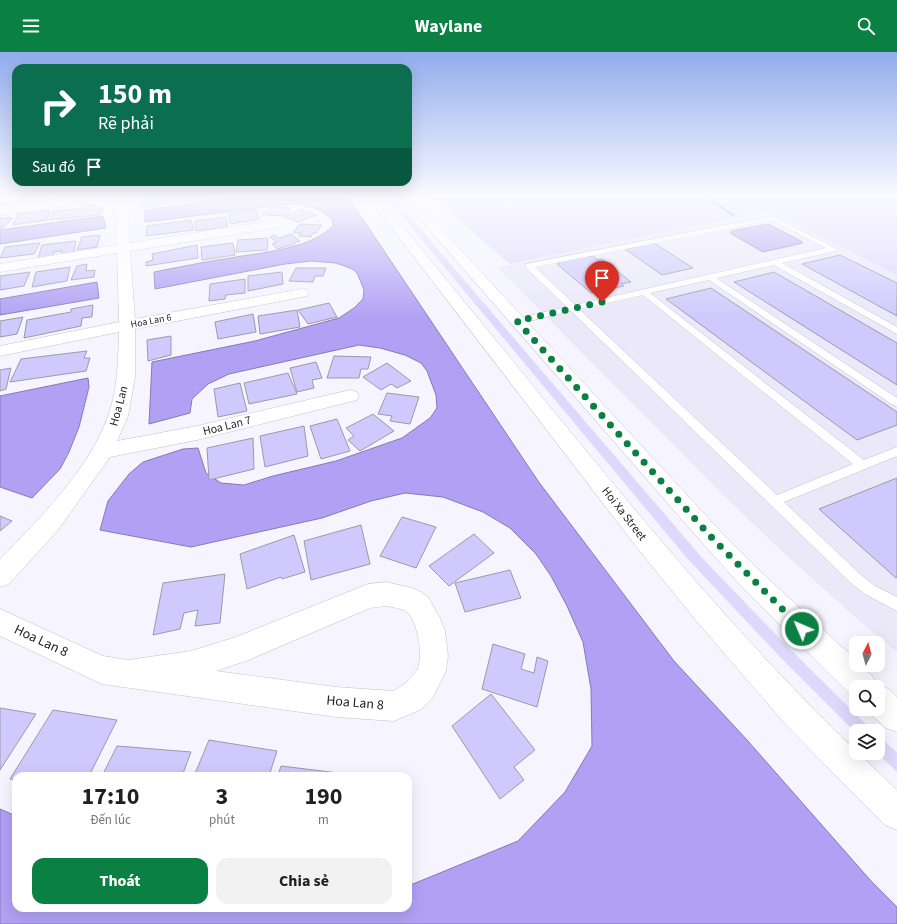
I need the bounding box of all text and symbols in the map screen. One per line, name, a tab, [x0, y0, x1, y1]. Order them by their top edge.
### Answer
text: Waylane	[415, 14, 482, 39]
icon: menu	[20, 15, 42, 37]
icon: search	[855, 15, 877, 37]
text: 150 m	[98, 74, 172, 114]
icon: right	[32, 80, 84, 132]
text: Rẽ phải	[98, 111, 154, 136]
icon: arrive	[83, 156, 105, 178]
text: Sau đó	[32, 157, 75, 178]
pin	[585, 261, 619, 302]
icon: arrive	[591, 267, 613, 289]
street label: Hoa Lan 6	[129, 310, 173, 332]
street label: Hoa Lan	[105, 384, 133, 428]
street label: Hoa Lan 7	[201, 412, 253, 440]
street label: Hoi Xa Street	[598, 483, 650, 545]
position arrow	[781, 608, 823, 650]
street label: Hoa Lan 8	[11, 620, 71, 662]
north arrow	[849, 636, 885, 672]
map controls	[849, 636, 885, 760]
button: search	[849, 680, 885, 716]
street label: Hoa Lan 8	[325, 691, 385, 715]
button: layers	[849, 724, 885, 760]
text: 17:10	[82, 779, 139, 814]
text: 3	[216, 779, 228, 814]
text: 190	[304, 779, 342, 814]
text: Đến lúc	[90, 811, 131, 829]
text: phút	[209, 811, 235, 829]
text: m	[318, 811, 329, 829]
button: Thoát	[32, 858, 208, 904]
button: Chia sẻ	[216, 858, 392, 904]

